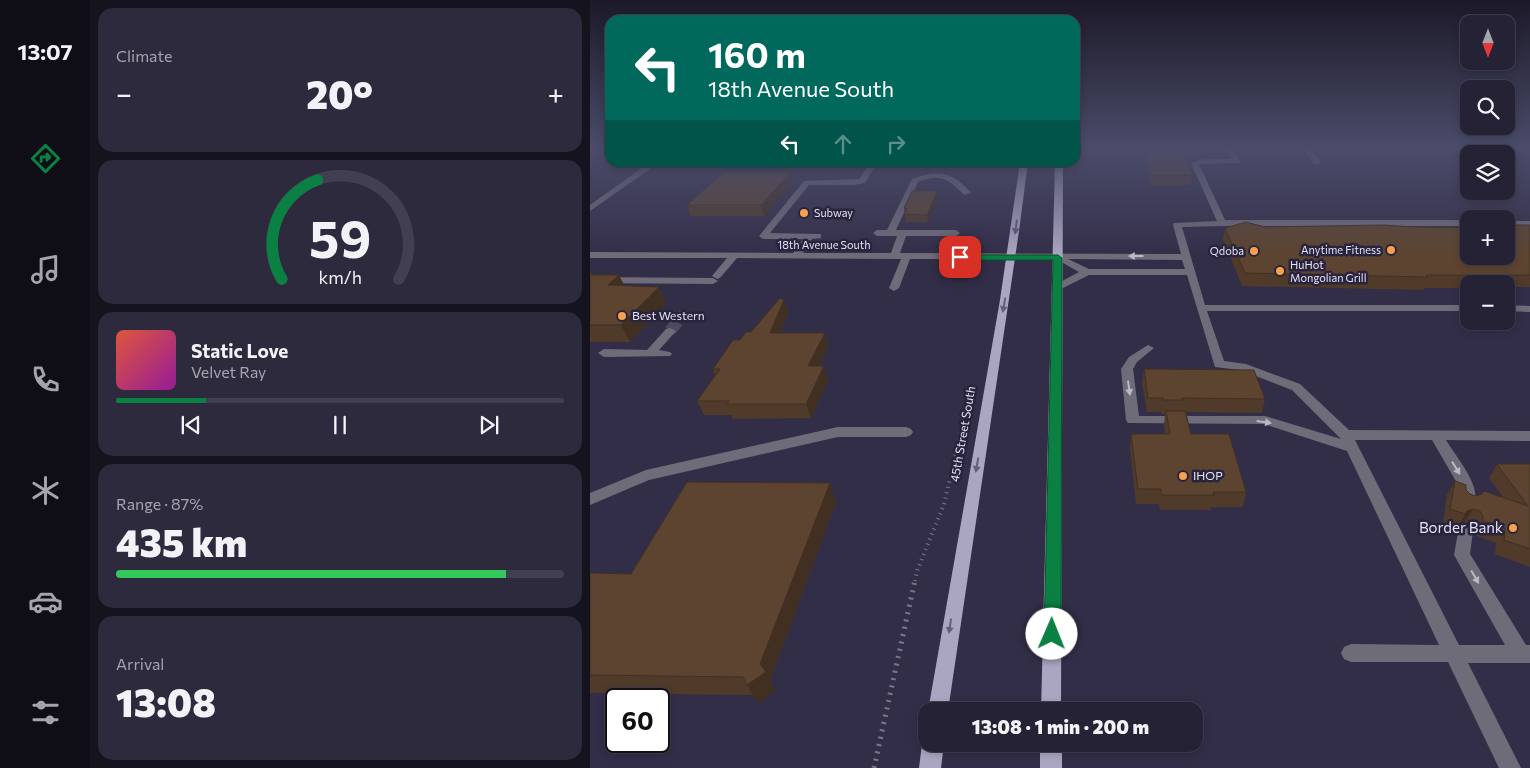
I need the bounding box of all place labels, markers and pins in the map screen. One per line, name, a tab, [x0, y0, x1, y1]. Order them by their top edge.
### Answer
place label: Subway	[814, 206, 853, 219]
marker: Subway	[798, 207, 810, 219]
pin	[939, 236, 981, 278]
place label: Anytime Fitness	[1301, 243, 1381, 256]
place label: Qdoba	[1210, 244, 1244, 257]
marker: Anytime Fitness	[1385, 244, 1397, 256]
marker: Qdoba	[1248, 245, 1260, 257]
place label: HuHot Mongolian Grill	[1290, 258, 1366, 284]
marker: HuHot Mongolian Grill	[1274, 265, 1286, 277]
place label: Best Western	[632, 308, 705, 322]
marker: Best Western	[616, 310, 628, 322]
place label: IHOP	[1193, 468, 1223, 482]
marker: IHOP	[1177, 470, 1189, 482]
place label: Border Bank	[1419, 518, 1503, 536]
marker: Border Bank	[1507, 522, 1519, 534]

